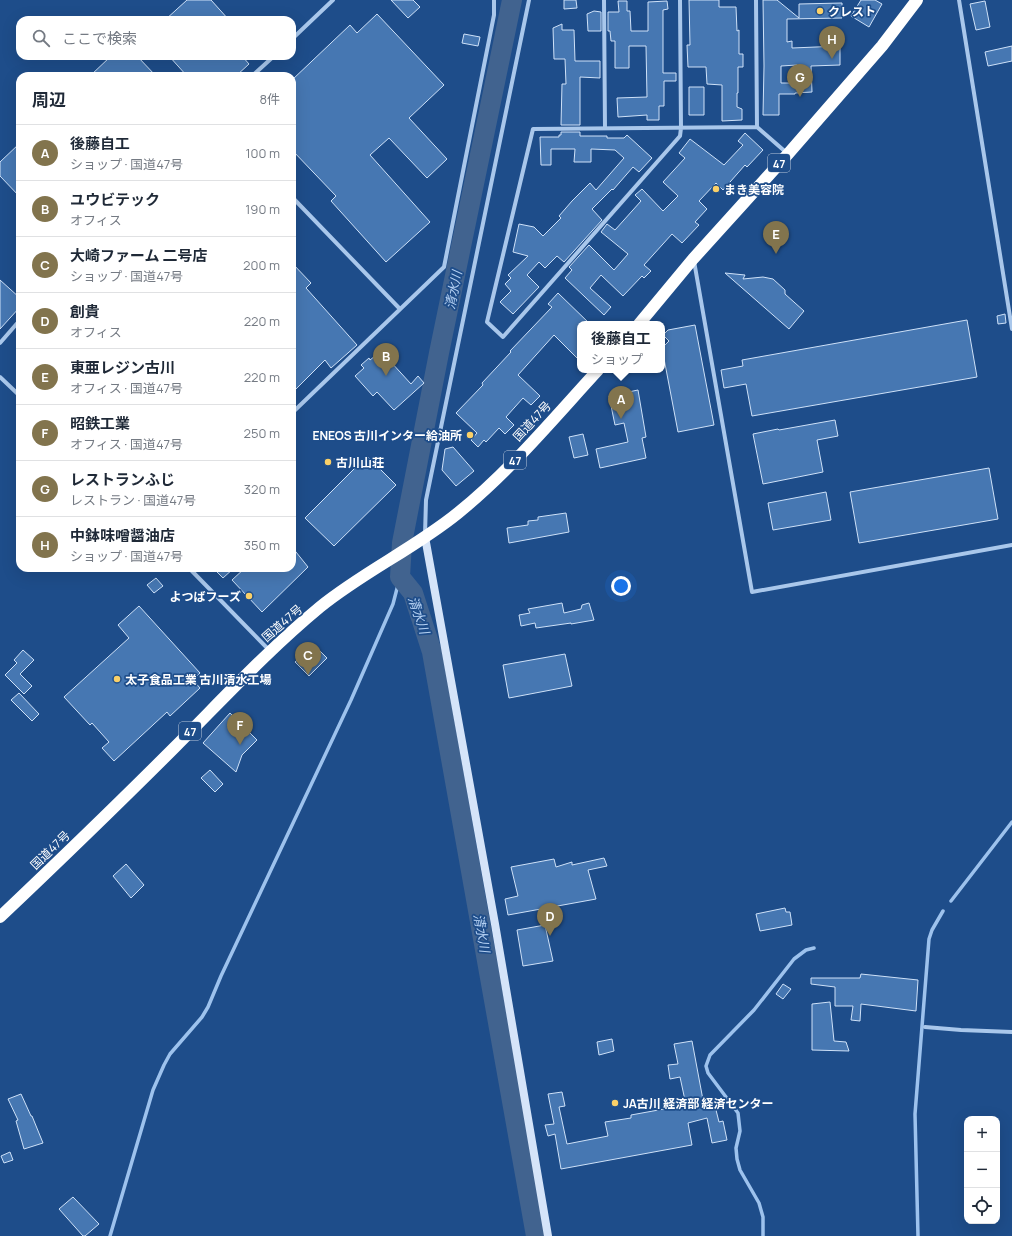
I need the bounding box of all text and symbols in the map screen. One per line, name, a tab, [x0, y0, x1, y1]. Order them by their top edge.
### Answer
place label: クレスト	[828, 3, 876, 20]
marker: クレスト	[815, 6, 825, 16]
search box	[16, 16, 296, 60]
pin: H	[819, 26, 845, 59]
icon: search	[30, 27, 52, 49]
text: ここで検索	[62, 28, 137, 49]
pin: G	[787, 64, 813, 97]
text: 周辺	[32, 88, 66, 111]
text: 8件	[259, 90, 280, 108]
text: 後藤自工	[70, 133, 130, 154]
text: A	[41, 144, 49, 162]
text: 100 m	[245, 144, 280, 162]
road number: 47	[768, 154, 790, 172]
text: ショップ · 国道47号	[70, 155, 183, 173]
place label: まき美容院	[724, 181, 784, 198]
marker: まき美容院	[711, 184, 721, 194]
text: ユウビテック	[70, 189, 160, 210]
text: B	[41, 200, 49, 218]
text: 190 m	[245, 200, 280, 218]
text: オフィス	[70, 211, 122, 229]
pin: E	[763, 221, 789, 254]
text: 大崎ファーム 二号店	[70, 245, 208, 266]
text: C	[40, 256, 50, 274]
text: 200 m	[243, 256, 280, 274]
text: ショップ · 国道47号	[70, 267, 183, 285]
water label: 清水川	[440, 267, 466, 311]
text: 創貴	[70, 301, 100, 322]
text: D	[40, 312, 50, 330]
text: 220 m	[244, 312, 280, 330]
popup	[577, 321, 665, 373]
text: オフィス	[70, 323, 122, 341]
text: 後藤自工	[591, 328, 651, 349]
pin: B	[373, 343, 399, 376]
text: ショップ	[591, 350, 643, 368]
text: 東亜レジン古川	[70, 357, 175, 378]
text: E	[41, 368, 49, 386]
text: 220 m	[244, 368, 280, 386]
text: オフィス · 国道47号	[70, 379, 183, 397]
pin: A	[608, 386, 634, 419]
street label: 国道47号	[509, 397, 555, 445]
text: 昭鉄工業	[70, 413, 130, 434]
text: F	[42, 424, 48, 442]
text: 250 m	[244, 424, 280, 442]
place label: ENEOS 古川インター給油所	[312, 427, 462, 444]
marker: ENEOS 古川インター給油所	[465, 430, 475, 440]
text: オフィス · 国道47号	[70, 435, 183, 453]
road number: 47	[504, 451, 526, 469]
place label: 古川山荘	[336, 454, 384, 471]
marker: 古川山荘	[323, 457, 333, 467]
text: レストランふじ	[70, 469, 175, 490]
text: G	[40, 480, 50, 498]
text: 320 m	[244, 480, 280, 498]
text: レストラン · 国道47号	[70, 491, 196, 509]
text: 中鉢味噌醤油店	[70, 525, 175, 546]
text: H	[40, 536, 50, 554]
text: 350 m	[244, 536, 280, 554]
text: ショップ · 国道47号	[70, 547, 183, 565]
your location	[611, 576, 631, 596]
place label: よつばフーズ	[170, 588, 241, 605]
marker: よつばフーズ	[244, 591, 254, 601]
water label: 清水川	[404, 594, 435, 638]
street label: 国道47号	[258, 600, 306, 646]
pin: C	[295, 642, 321, 675]
place label: 太子食品工業 古川清水工場	[125, 671, 271, 688]
marker: 太子食品工業 古川清水工場	[112, 674, 122, 684]
pin: F	[227, 712, 253, 745]
road number: 47	[179, 722, 201, 740]
street label: 国道47号	[26, 827, 74, 873]
pin: D	[537, 903, 563, 936]
water label: 清水川	[470, 912, 495, 956]
place label: JA古川 経済部 経済センター	[623, 1095, 774, 1112]
marker: JA古川 経済部 経済センター	[610, 1098, 620, 1108]
map controls	[964, 1116, 1000, 1224]
button: +	[964, 1116, 1000, 1152]
button: −	[964, 1152, 1000, 1188]
button: locate	[964, 1188, 1000, 1224]

